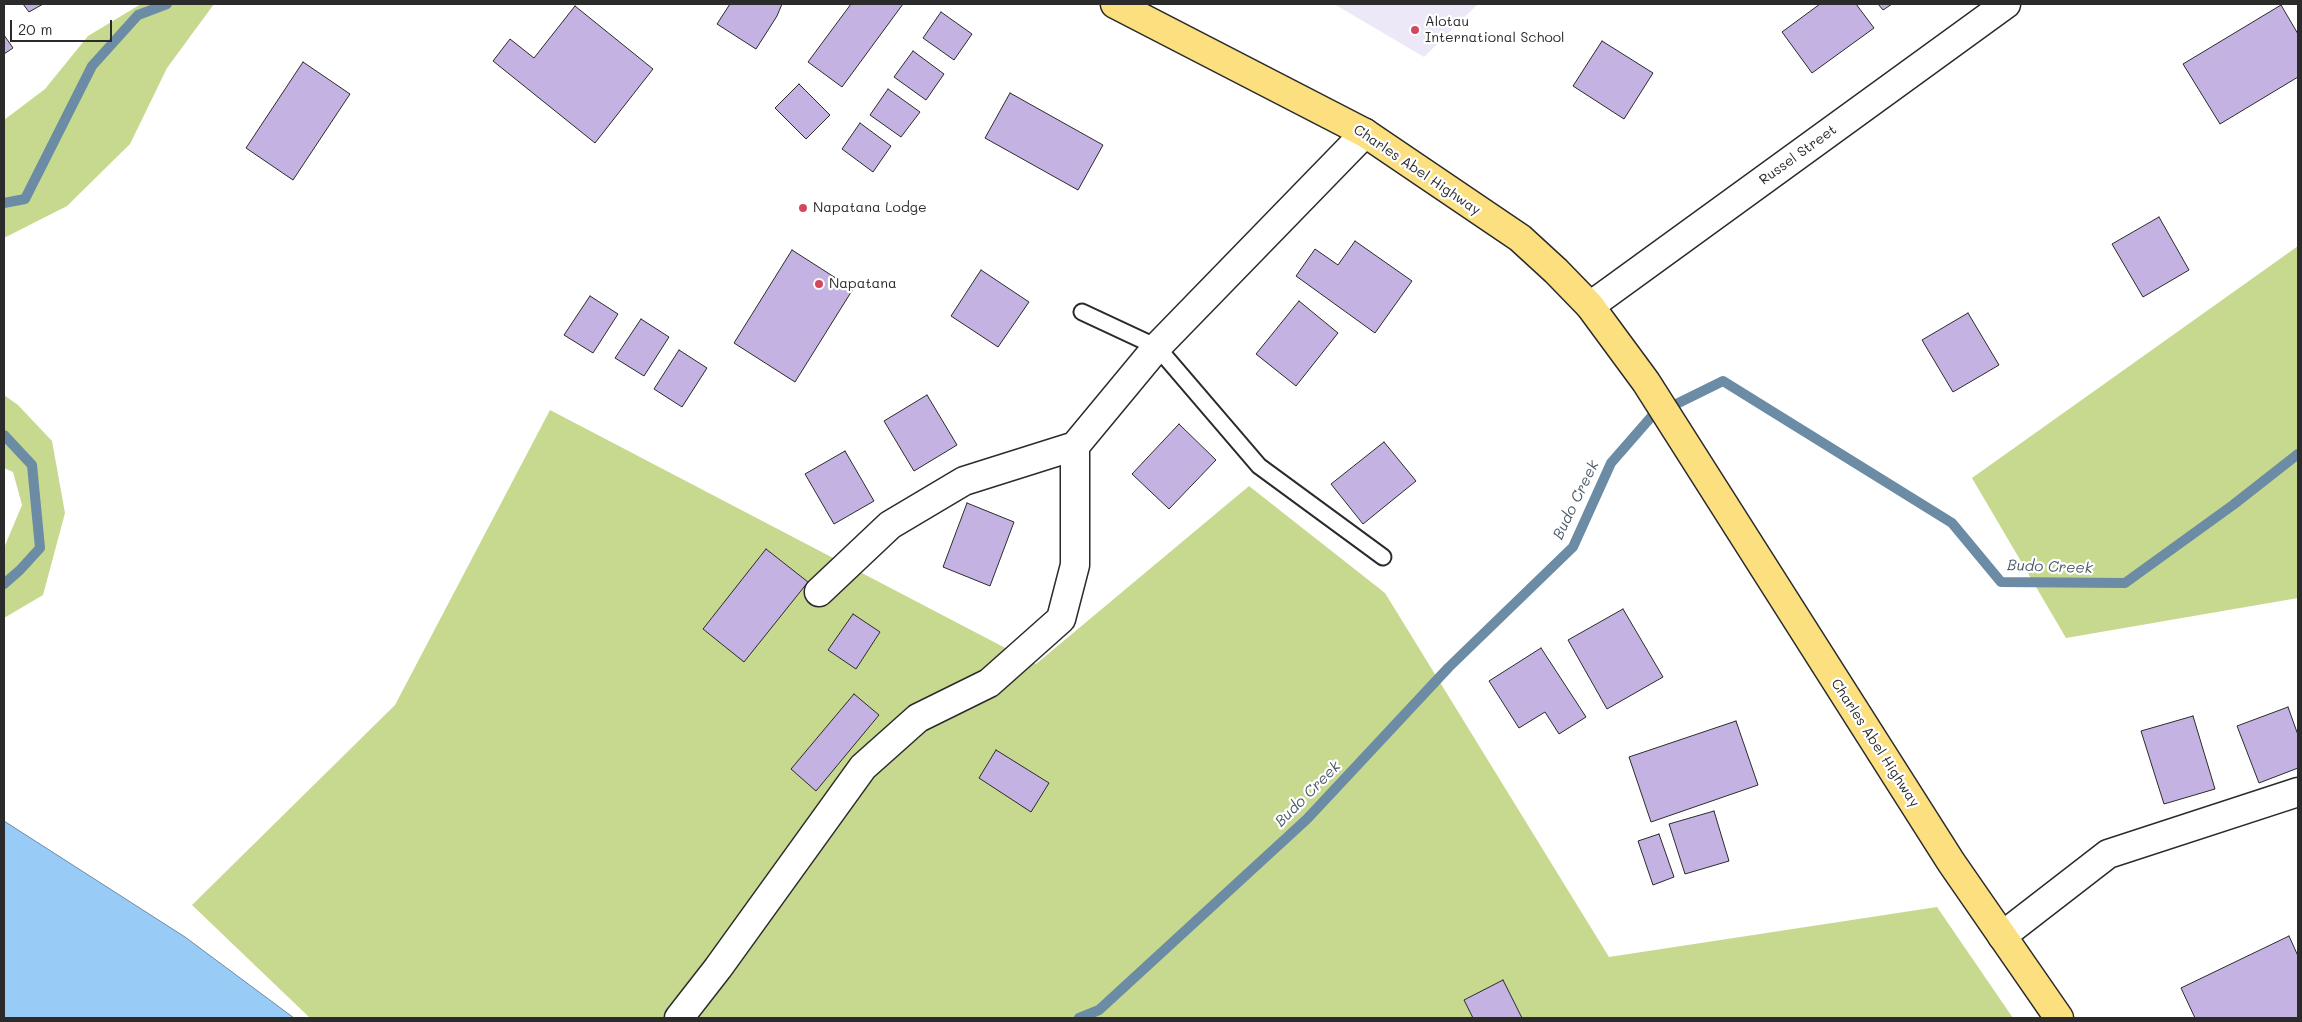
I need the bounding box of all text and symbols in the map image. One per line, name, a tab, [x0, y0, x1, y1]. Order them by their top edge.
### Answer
scale bar	[12, 10, 115, 42]
place label: Alotau International School	[1425, 14, 1565, 46]
text: 20 m	[18, 19, 52, 39]
marker: Alotau International School	[1409, 24, 1421, 36]
street label: Charles Abel Highway	[1350, 121, 1484, 219]
street label: Russel Street	[1756, 121, 1840, 189]
place label: Napatana Lodge	[813, 200, 927, 216]
marker: Napatana Lodge	[797, 202, 809, 214]
place label: Napatana	[829, 276, 897, 292]
marker: Napatana	[813, 278, 825, 290]
water label: Budo Creek	[1549, 458, 1603, 542]
water label: Budo Creek	[2007, 557, 2093, 577]
street label: Charles Abel Highway	[1827, 676, 1923, 810]
water label: Budo Creek	[1271, 757, 1345, 831]

